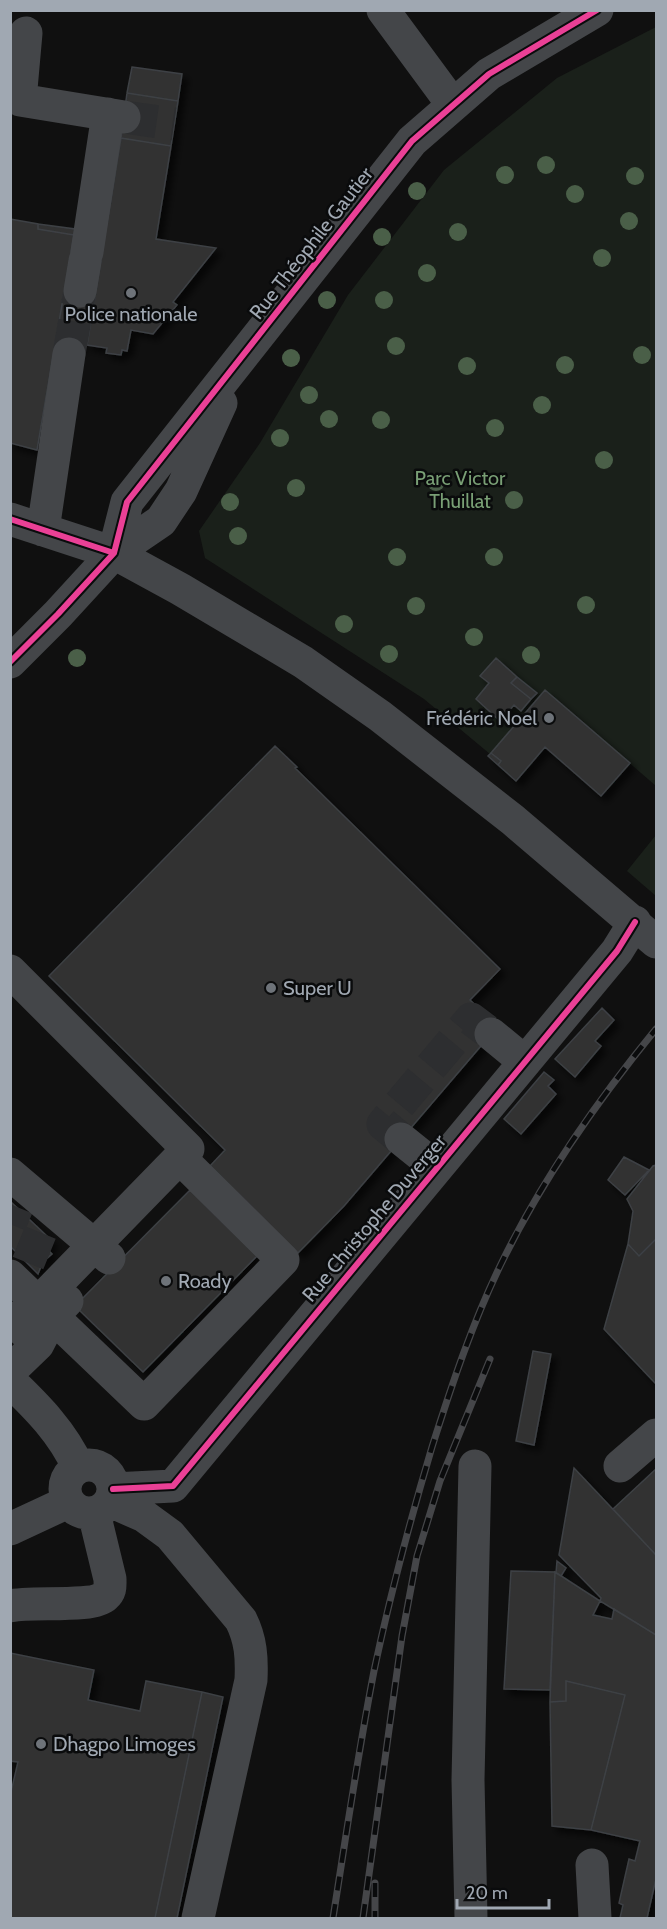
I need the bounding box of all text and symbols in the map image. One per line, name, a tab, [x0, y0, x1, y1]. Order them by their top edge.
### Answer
street label: Rue Théophile Gautier	[244, 162, 378, 324]
marker: Police nationale	[124, 286, 138, 300]
place label: Police nationale	[64, 302, 198, 326]
park label: Parc Victor Thuillat	[415, 466, 506, 513]
place label: Frédéric Noel	[426, 706, 537, 730]
marker: Frédéric Noel	[542, 711, 556, 725]
place label: Super U	[283, 976, 352, 1000]
marker: Super U	[264, 981, 278, 995]
street label: Rue Christophe Duverger	[297, 1129, 451, 1307]
place label: Roady	[178, 1269, 231, 1293]
marker: Roady	[159, 1274, 173, 1288]
place label: Dhagpo Limoges	[53, 1732, 196, 1756]
marker: Dhagpo Limoges	[34, 1737, 48, 1751]
scale bar	[457, 1872, 548, 1910]
text: 20 m	[466, 1882, 508, 1904]

